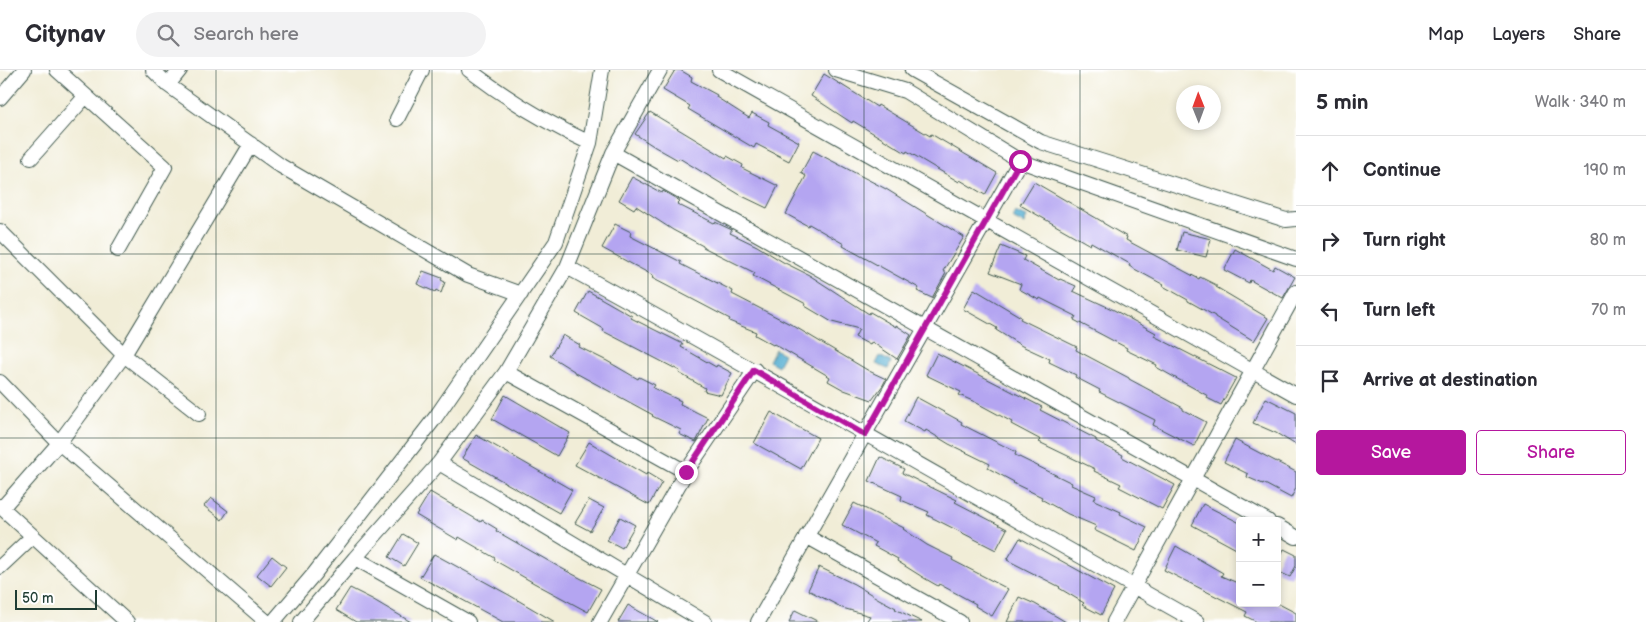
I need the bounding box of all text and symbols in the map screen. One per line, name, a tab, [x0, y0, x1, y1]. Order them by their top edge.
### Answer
search box	[136, 12, 486, 57]
text: Citynav	[25, 20, 106, 49]
icon: search	[154, 21, 182, 49]
text: Search here	[194, 23, 299, 46]
text: Map	[1428, 24, 1464, 45]
text: Layers	[1492, 24, 1545, 45]
text: Share	[1573, 24, 1621, 45]
north arrow	[1176, 85, 1221, 130]
text: 5 min	[1316, 90, 1369, 115]
text: Walk · 340 m	[1535, 93, 1626, 112]
route start	[1009, 150, 1032, 173]
icon: ahead	[1316, 157, 1344, 185]
text: Continue	[1363, 159, 1441, 182]
text: 190 m	[1584, 161, 1626, 180]
icon: right	[1316, 227, 1344, 255]
text: Turn right	[1363, 229, 1446, 252]
text: 80 m	[1590, 231, 1626, 250]
icon: left	[1316, 297, 1344, 325]
text: Turn left	[1363, 299, 1435, 322]
text: 70 m	[1591, 301, 1626, 320]
icon: arrive	[1316, 367, 1344, 395]
text: Arrive at destination	[1363, 369, 1538, 392]
button: Save	[1316, 430, 1466, 475]
button: Share	[1476, 430, 1626, 475]
route end	[675, 461, 698, 484]
map controls	[1236, 517, 1281, 607]
button: +	[1236, 517, 1281, 562]
button: −	[1236, 562, 1281, 607]
scale bar	[15, 587, 98, 610]
text: 50 m	[22, 590, 54, 607]

